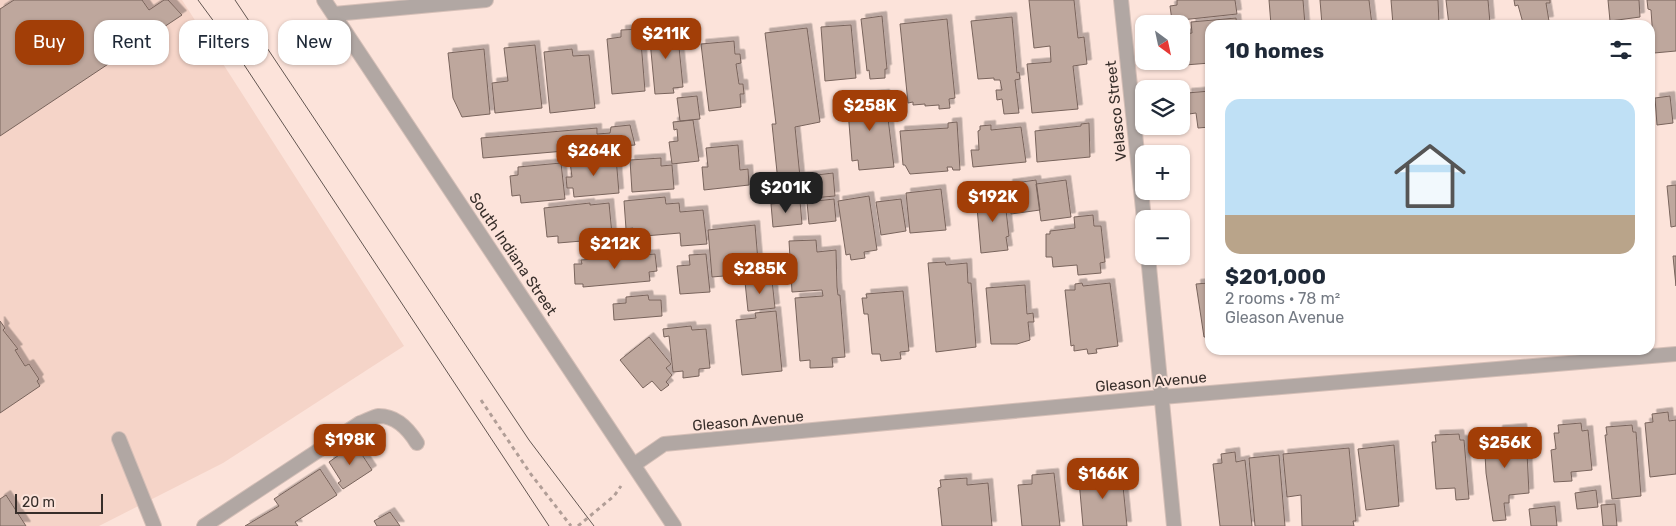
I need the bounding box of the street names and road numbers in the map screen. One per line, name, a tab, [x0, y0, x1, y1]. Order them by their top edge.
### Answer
street label: Velasco Street	[1102, 60, 1130, 162]
street label: South Indiana Street	[465, 189, 561, 319]
street label: Gleason Avenue	[1095, 368, 1207, 396]
street label: Gleason Avenue	[692, 407, 804, 435]

